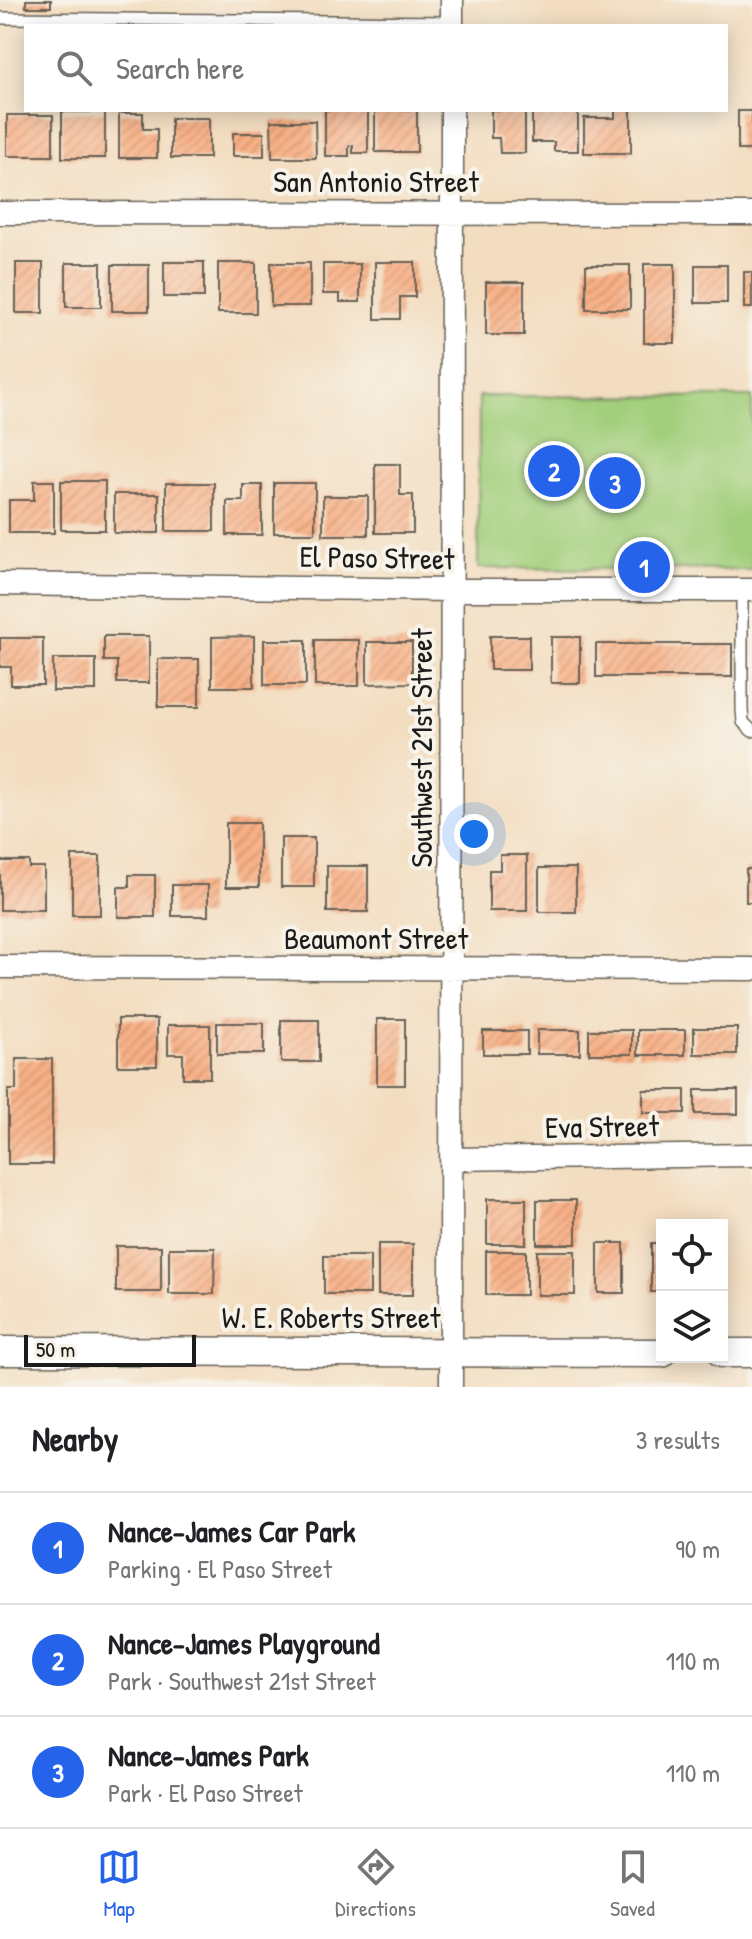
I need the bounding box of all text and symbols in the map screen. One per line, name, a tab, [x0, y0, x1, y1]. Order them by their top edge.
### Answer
search box	[24, 24, 728, 112]
icon: search	[52, 46, 96, 90]
text: Search here	[116, 48, 244, 88]
street label: San Antonio Street	[273, 161, 480, 201]
pin: 2	[528, 441, 580, 501]
pin: 3	[589, 453, 641, 513]
street label: El Paso Street	[299, 536, 455, 578]
pin: 1	[618, 537, 670, 597]
street label: Southwest 21st Street	[401, 628, 441, 867]
your location	[454, 814, 494, 854]
street label: Beaumont Street	[284, 918, 469, 958]
street label: Eva Street	[545, 1105, 660, 1147]
map controls	[656, 1219, 728, 1363]
button: locate	[656, 1219, 728, 1291]
button: layers	[656, 1291, 728, 1363]
street label: W. E. Roberts Street	[222, 1297, 441, 1337]
scale bar	[24, 1331, 196, 1367]
text: 50 m	[36, 1334, 75, 1364]
text: Nearby	[32, 1416, 118, 1462]
text: 3 results	[636, 1422, 720, 1457]
text: Nance-James Car Park	[108, 1511, 355, 1551]
text: 1	[53, 1531, 63, 1566]
text: 90 m	[675, 1531, 720, 1566]
text: Parking · El Paso Street	[108, 1551, 332, 1586]
text: Nance-James Playground	[108, 1623, 380, 1663]
text: 2	[52, 1643, 64, 1678]
text: 110 m	[666, 1643, 720, 1678]
text: Park · Southwest 21st Street	[108, 1663, 376, 1698]
text: Nance-James Park	[108, 1735, 309, 1775]
text: 3	[52, 1755, 64, 1790]
text: 110 m	[666, 1755, 720, 1790]
text: Park · El Paso Street	[108, 1775, 303, 1810]
tab: Map	[97, 1845, 141, 1923]
tab: Directions	[335, 1845, 416, 1923]
tab: Saved	[610, 1845, 655, 1923]

